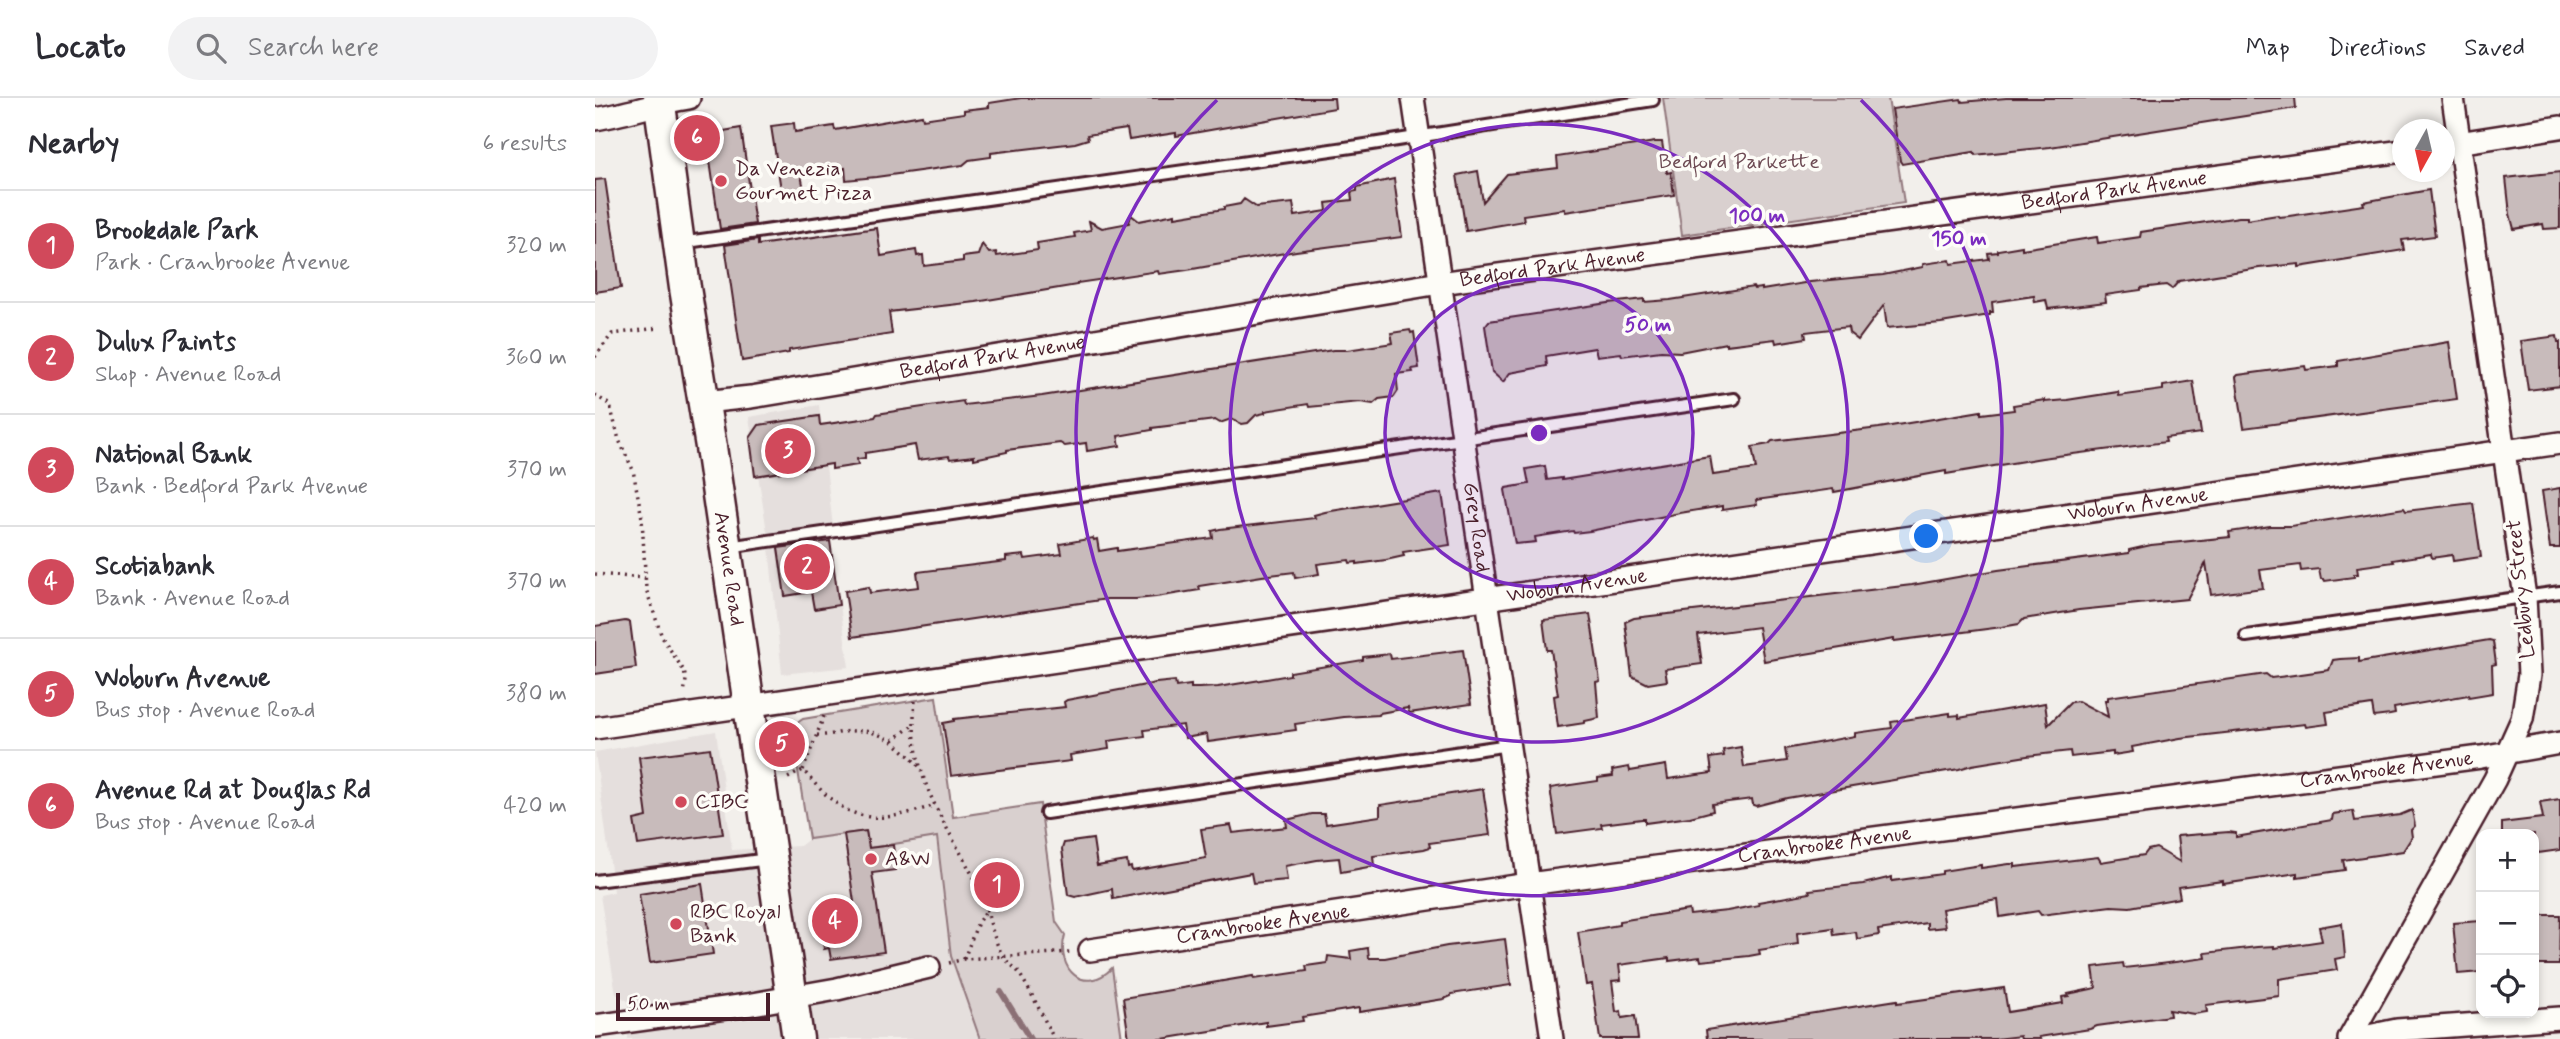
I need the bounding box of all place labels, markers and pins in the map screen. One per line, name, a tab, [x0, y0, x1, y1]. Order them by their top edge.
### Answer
pin: 6	[674, 112, 720, 164]
place label: Da Venezia Gourmet Pizza	[735, 155, 872, 207]
marker: Da Venezia Gourmet Pizza	[713, 173, 729, 189]
centre of rings	[1527, 421, 1551, 445]
pin: 3	[765, 425, 811, 477]
pin: 2	[784, 541, 830, 593]
pin: 5	[759, 718, 805, 770]
place label: CIBC	[695, 788, 748, 816]
marker: CIBC	[673, 794, 689, 810]
place label: A&W	[885, 845, 930, 873]
marker: A&W	[863, 851, 879, 867]
pin: 1	[974, 859, 1020, 911]
pin: 4	[812, 895, 858, 947]
place label: RBC Royal Bank	[690, 898, 781, 950]
marker: RBC Royal Bank	[668, 916, 684, 932]

